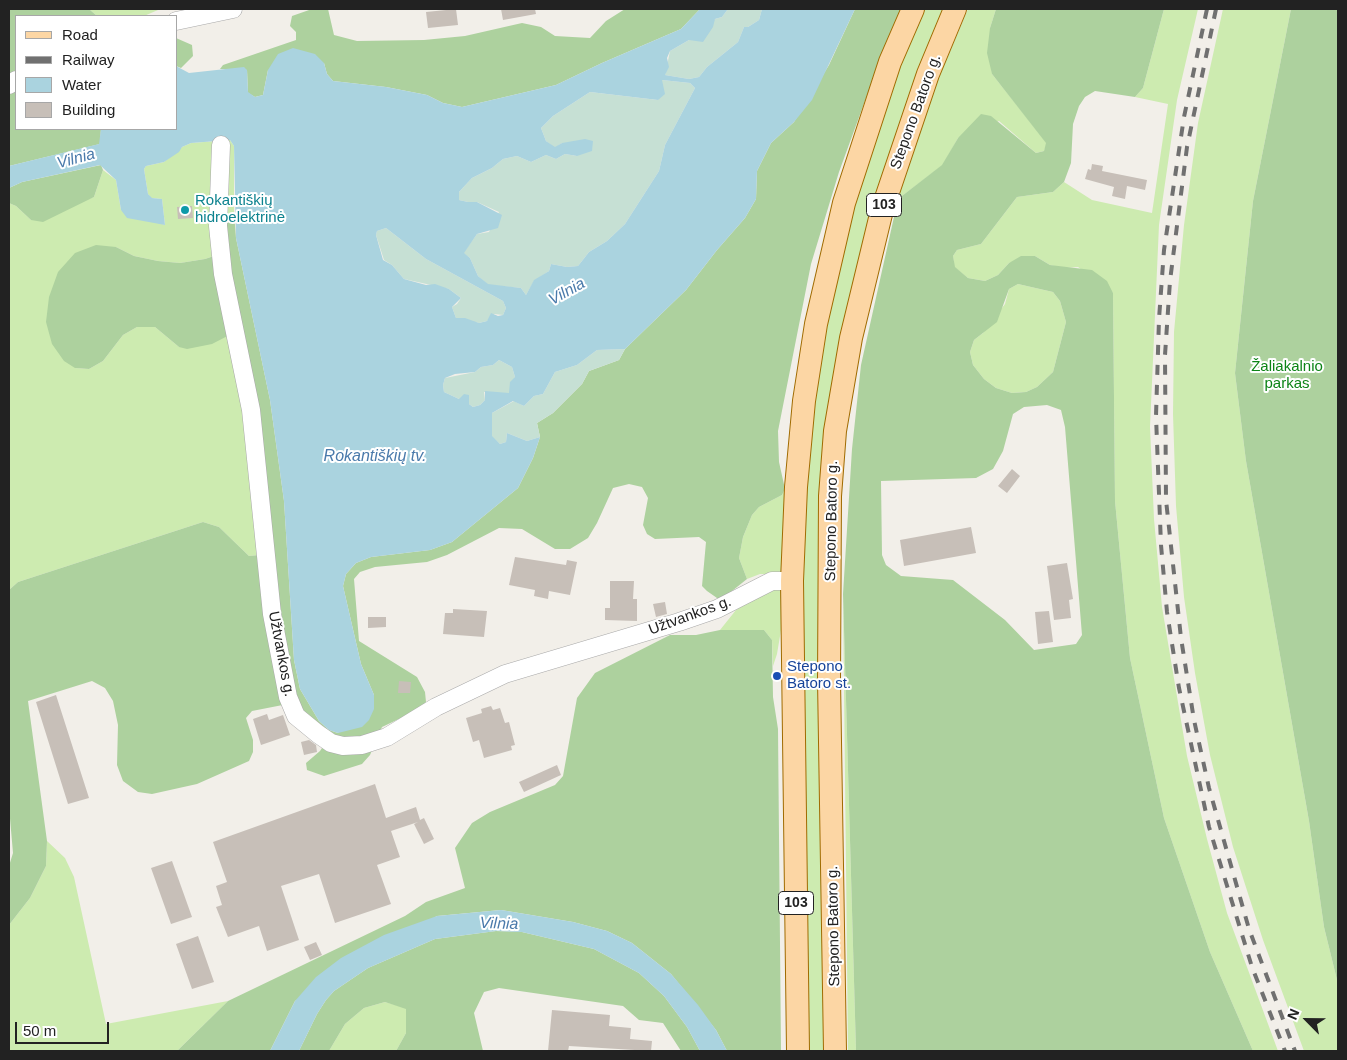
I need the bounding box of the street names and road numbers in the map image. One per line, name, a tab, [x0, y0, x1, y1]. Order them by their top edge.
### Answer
street label: Stepono Batoro g.	[887, 52, 945, 172]
road number: 103	[866, 194, 902, 216]
street label: Stepono Batoro g.	[822, 460, 842, 582]
street label: Užtvankos g.	[646, 593, 734, 639]
street label: Užtvankos g.	[264, 610, 298, 698]
street label: Stepono Batoro g.	[824, 865, 844, 987]
road number: 103	[778, 891, 814, 914]

